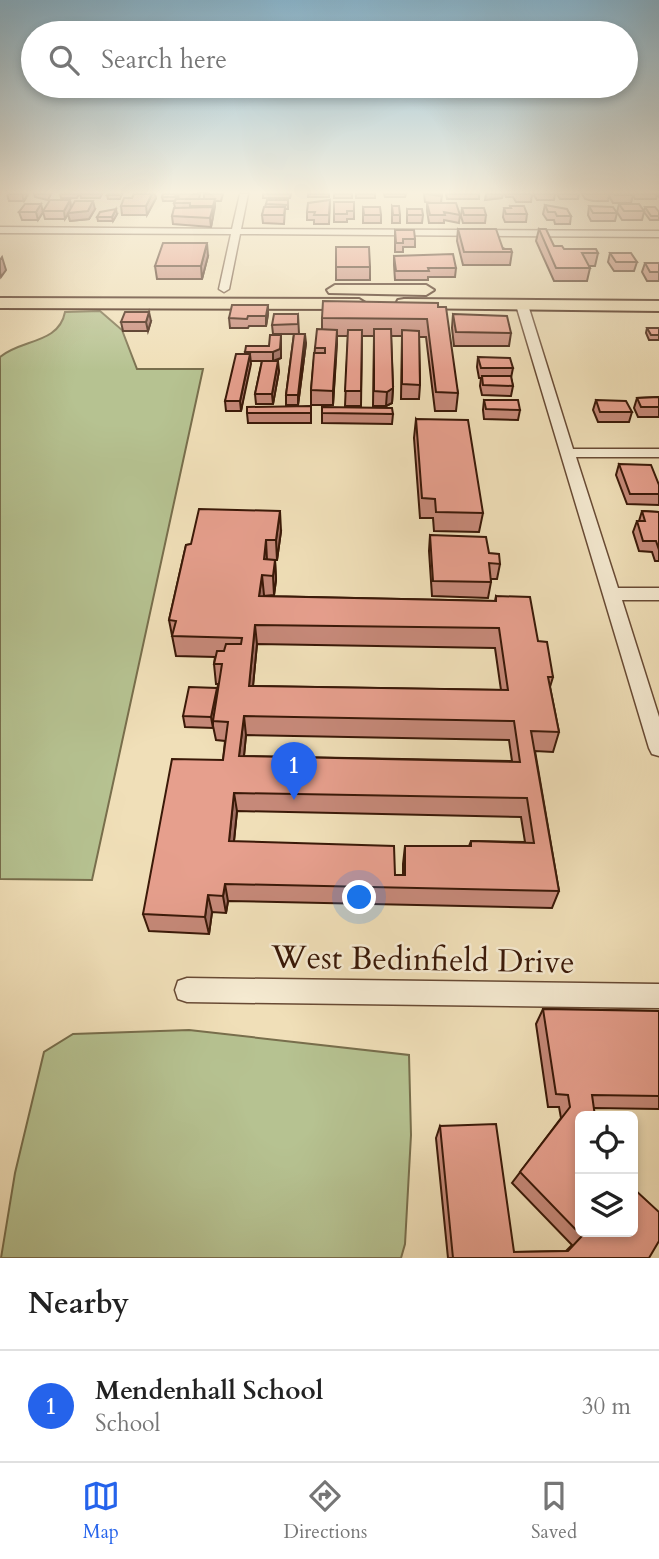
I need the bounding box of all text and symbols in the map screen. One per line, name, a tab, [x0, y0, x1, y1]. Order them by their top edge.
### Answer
search box	[21, 21, 638, 98]
icon: search	[45, 41, 83, 79]
text: Search here	[101, 42, 227, 77]
pin: 1	[271, 742, 317, 800]
your location	[342, 880, 376, 914]
street label: West Bedinfield Drive	[270, 935, 575, 985]
map controls	[575, 1111, 638, 1237]
button: locate	[575, 1111, 638, 1174]
button: layers	[575, 1174, 638, 1237]
text: Nearby	[28, 1283, 129, 1324]
text: Mendenhall School	[95, 1373, 323, 1408]
text: 1	[45, 1391, 57, 1422]
text: 30 m	[582, 1391, 631, 1422]
text: School	[95, 1408, 160, 1439]
tab: Map	[82, 1477, 120, 1545]
tab: Directions	[284, 1477, 367, 1545]
tab: Saved	[531, 1477, 577, 1545]

